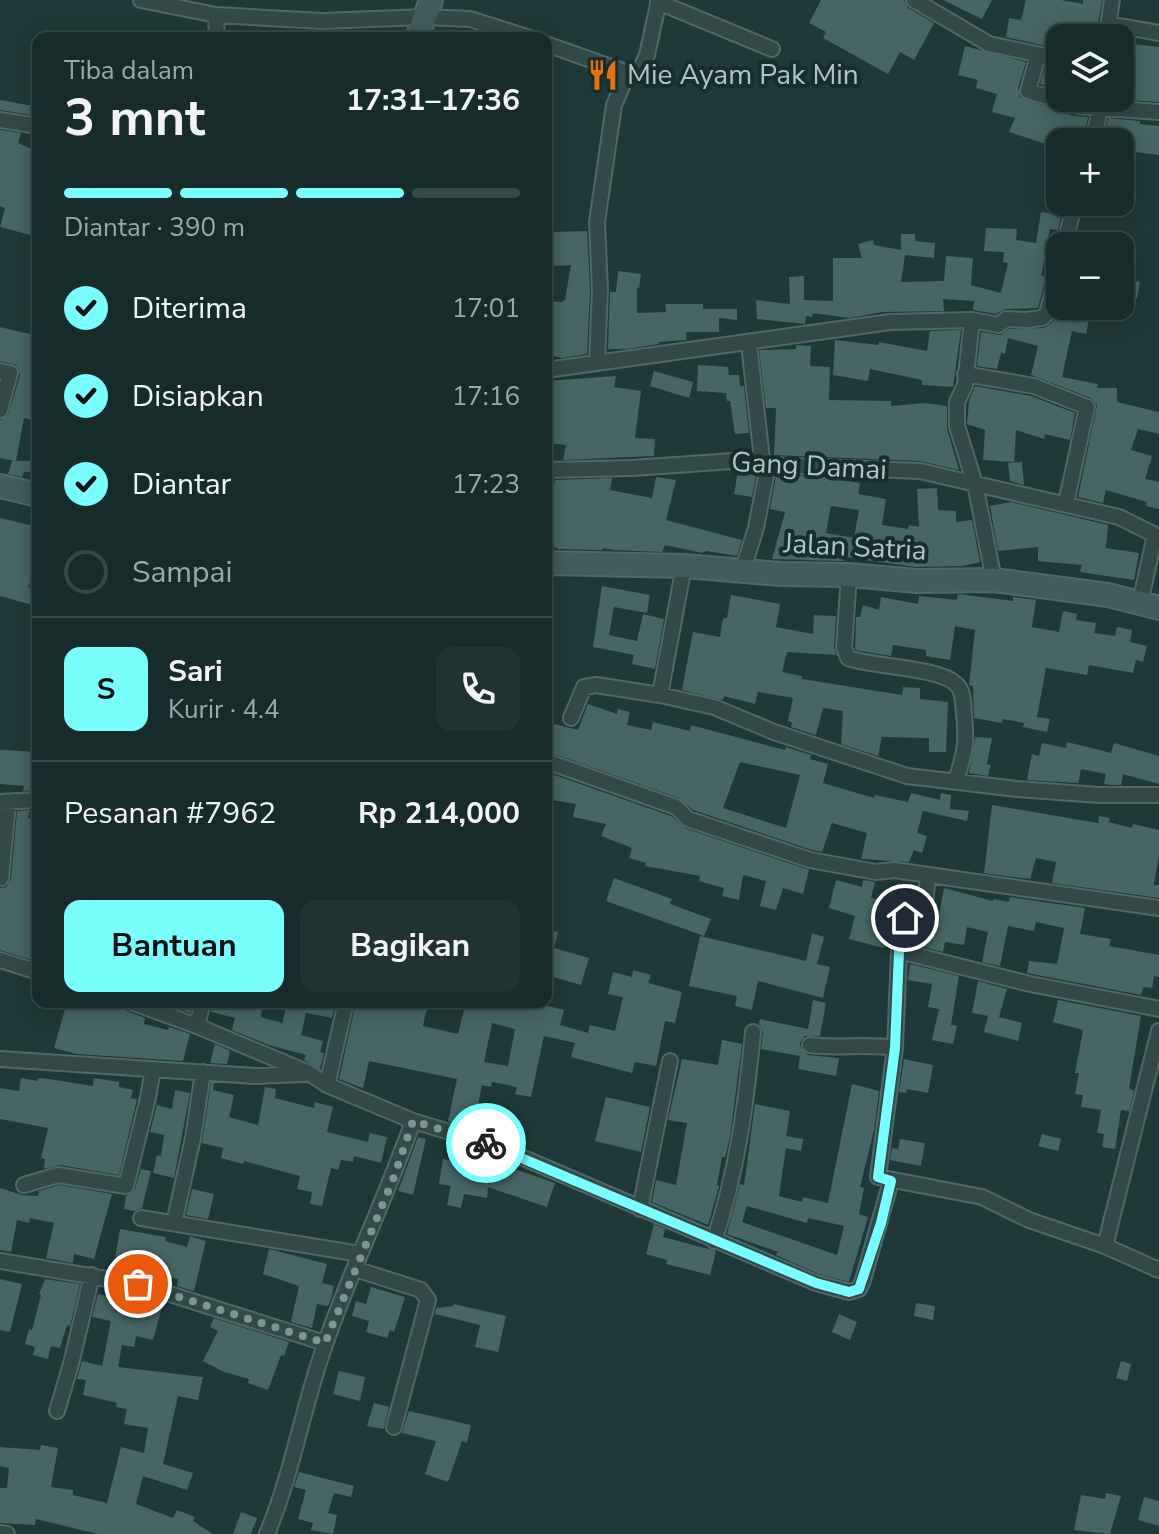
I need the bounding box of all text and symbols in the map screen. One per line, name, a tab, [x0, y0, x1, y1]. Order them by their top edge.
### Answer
map controls	[1046, 24, 1134, 320]
button: layers	[1046, 24, 1134, 112]
text: Tiba dalam	[64, 53, 194, 88]
place label: Mie Ayam Pak Min	[627, 56, 859, 94]
restaurant icon: Mie Ayam Pak Min	[586, 58, 620, 92]
text: 17:31–17:36	[346, 80, 520, 121]
text: 3 mnt	[64, 82, 205, 153]
button: +	[1046, 128, 1134, 216]
text: Diantar · 390 m	[64, 210, 245, 245]
button: −	[1046, 232, 1134, 320]
icon: check	[64, 286, 108, 330]
text: Diterima	[132, 288, 247, 329]
text: 17:01	[452, 291, 520, 326]
icon: check	[64, 374, 108, 418]
text: Disiapkan	[132, 376, 264, 417]
text: 17:16	[452, 379, 520, 414]
street label: Gang Damai	[730, 443, 888, 489]
icon: check	[64, 462, 108, 506]
text: Diantar	[132, 464, 231, 505]
text: 17:23	[452, 467, 520, 502]
street label: Jalan Satria	[781, 524, 928, 570]
text: Sampai	[132, 552, 232, 593]
button: phone	[436, 647, 520, 731]
text: Sari	[168, 651, 223, 692]
text: S	[97, 669, 115, 710]
text: Kurir · 4.4	[168, 692, 280, 727]
text: Pesanan #7962	[64, 793, 276, 834]
text: Rp 214,000	[358, 793, 520, 834]
pin	[871, 884, 939, 952]
icon: home	[883, 896, 927, 940]
button: Bantuan	[64, 900, 284, 992]
button: Bagikan	[300, 900, 520, 992]
courier	[446, 1103, 526, 1183]
icon: bike	[464, 1121, 508, 1165]
pin	[104, 1250, 172, 1318]
icon: bag	[116, 1262, 160, 1306]

